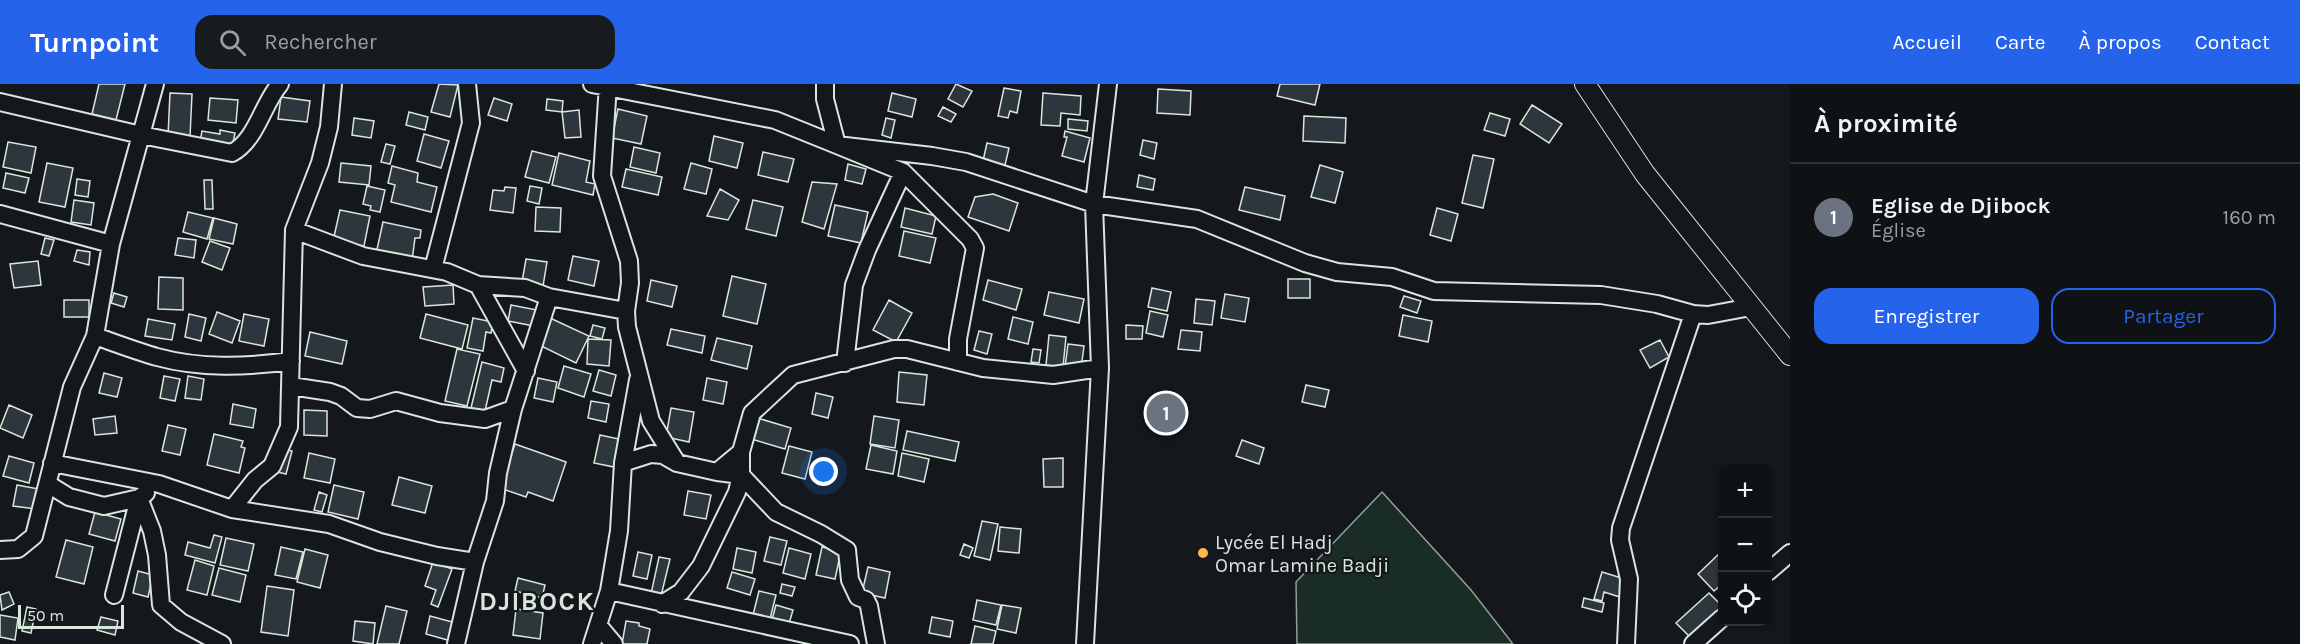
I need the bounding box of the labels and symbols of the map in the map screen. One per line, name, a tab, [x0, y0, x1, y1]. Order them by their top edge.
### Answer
pin: 1	[1146, 390, 1186, 436]
your location	[809, 457, 838, 486]
place label: Lycée El Hadj Omar Lamine Badji	[1215, 531, 1389, 577]
marker: Lycée El Hadj Omar Lamine Badji	[1196, 546, 1210, 560]
district label: DJIBOCK	[479, 586, 595, 617]
scale bar	[18, 602, 124, 630]

